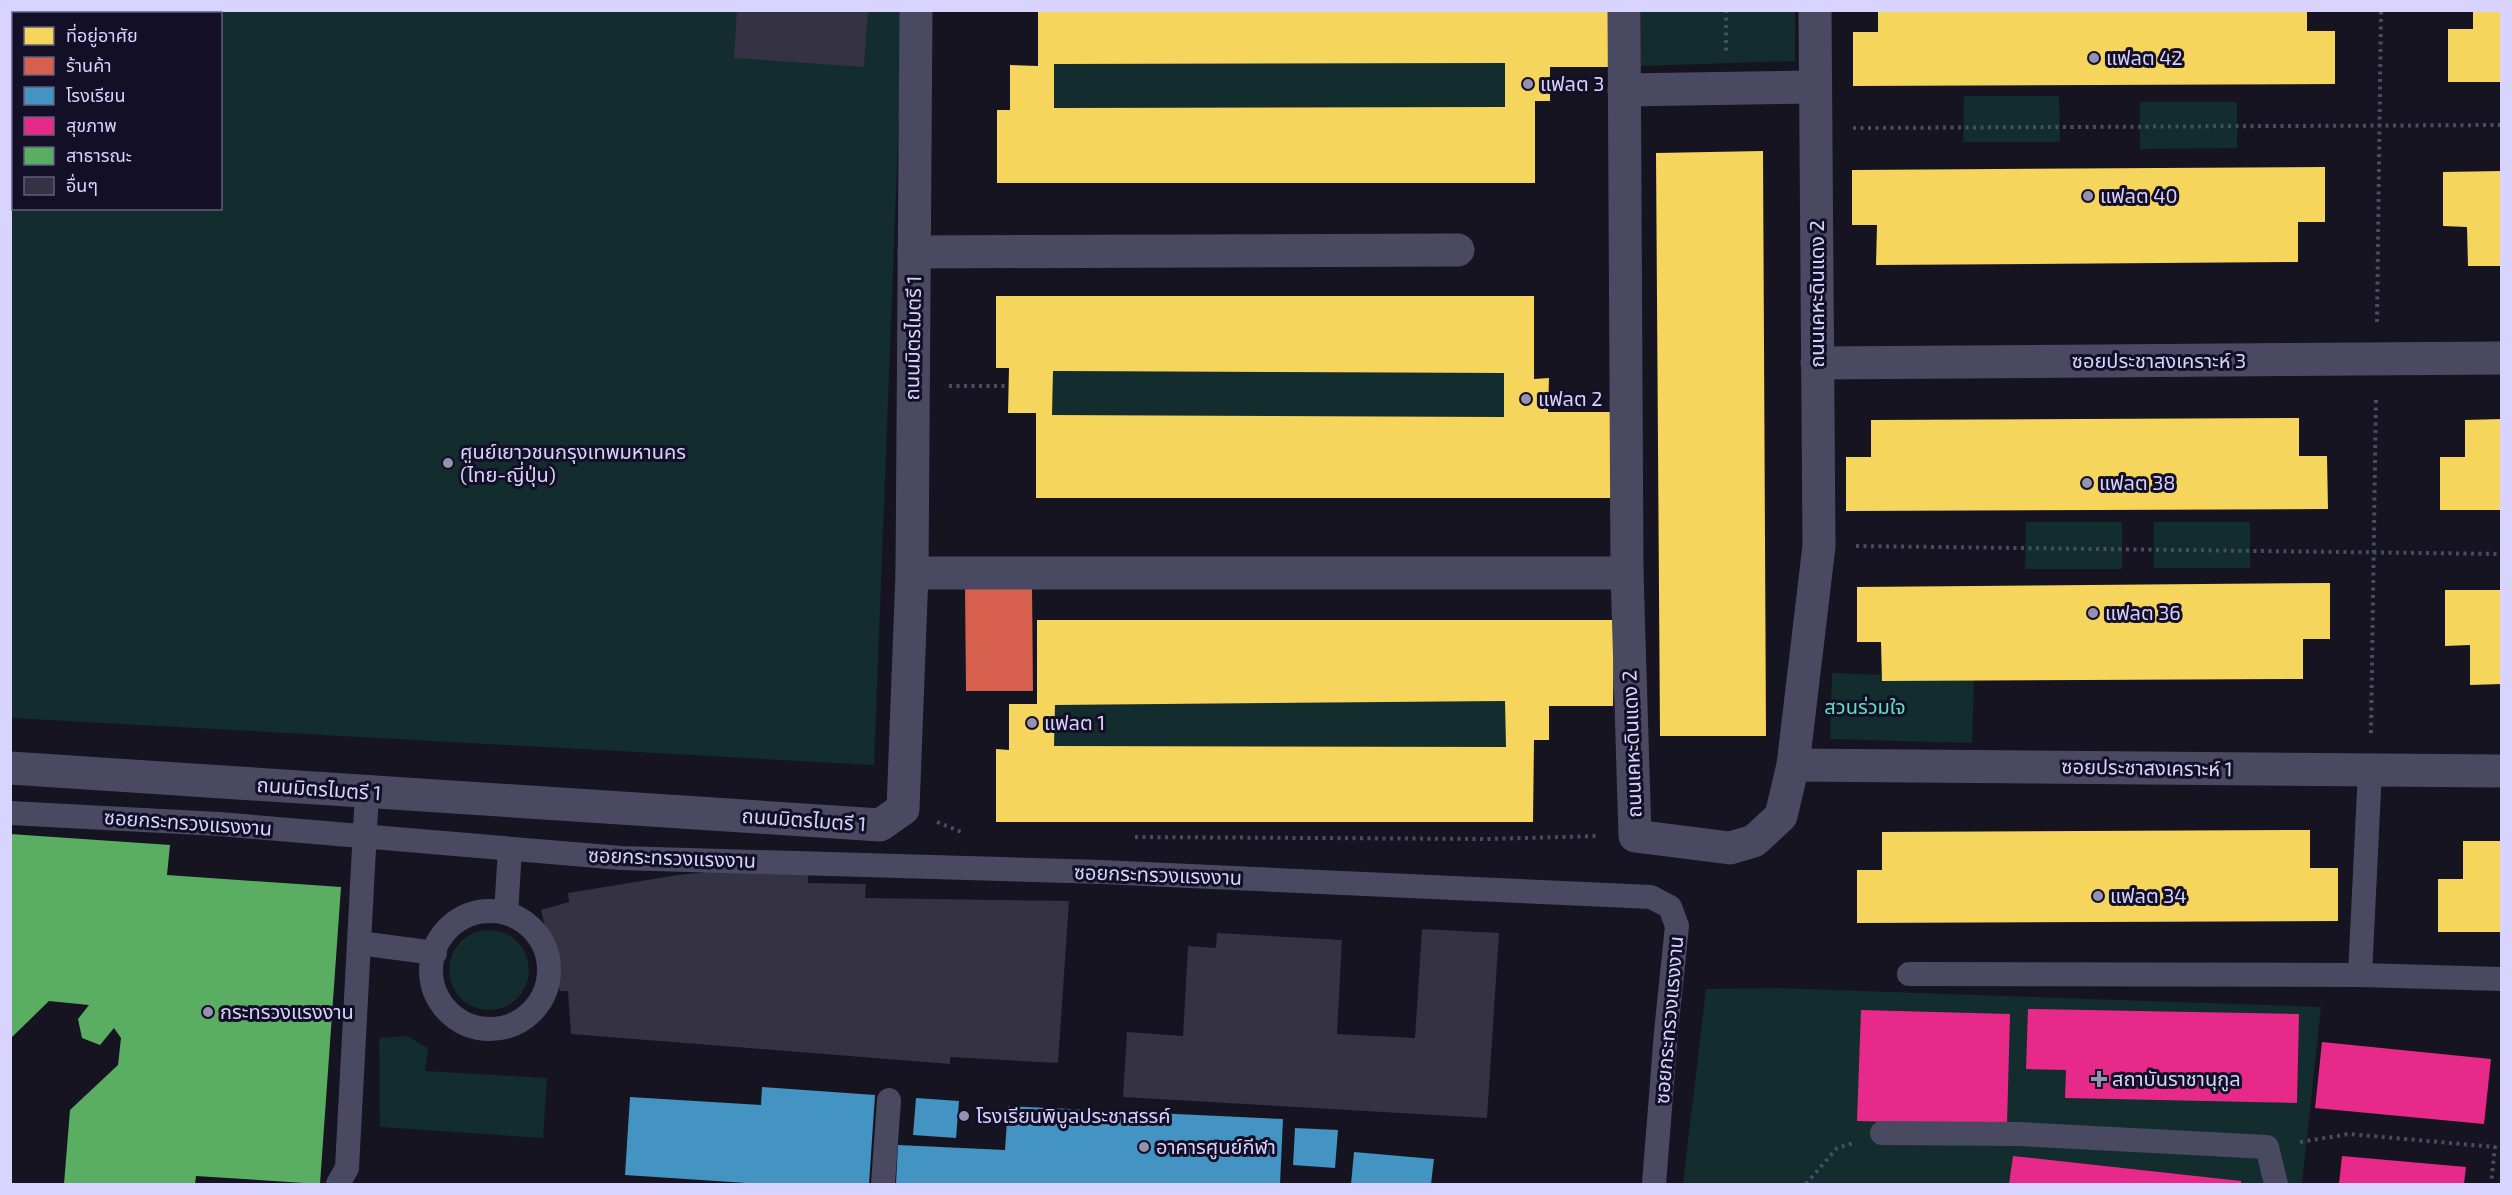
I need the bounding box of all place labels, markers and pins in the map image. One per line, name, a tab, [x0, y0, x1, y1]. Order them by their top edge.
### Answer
place label: แฟลต 42	[2106, 45, 2183, 69]
marker: แฟลต 42	[2087, 51, 2101, 65]
place label: แฟลต 3	[1540, 71, 1604, 95]
marker: แฟลต 3	[1521, 77, 1535, 91]
place label: แฟลต 40	[2100, 183, 2178, 207]
marker: แฟลต 40	[2081, 189, 2095, 203]
place label: แฟลต 2	[1538, 386, 1602, 410]
marker: แฟลต 2	[1519, 392, 1533, 406]
place label: ศูนย์เยาวชนกรุงเทพมหานคร (ไทย-ญี่ปุ่น)	[460, 439, 686, 487]
marker: ศูนย์เยาวชนกรุงเทพมหานคร (ไทย-ญี่ปุ่น)	[441, 456, 455, 470]
place label: แฟลต 38	[2099, 470, 2175, 494]
marker: แฟลต 38	[2080, 476, 2094, 490]
place label: แฟลต 36	[2105, 600, 2181, 624]
marker: แฟลต 36	[2086, 606, 2100, 620]
place label: แฟลต 1	[1044, 710, 1105, 734]
marker: แฟลต 1	[1025, 716, 1039, 730]
place label: แฟลต 34	[2110, 883, 2187, 907]
marker: แฟลต 34	[2091, 889, 2105, 903]
place label: กระทรวงแรงงาน	[220, 999, 354, 1023]
marker: กระทรวงแรงงาน	[201, 1005, 215, 1019]
place label: สถาบันราชานุกูล	[2112, 1066, 2241, 1092]
marker: สถาบันราชานุกูล	[2090, 1070, 2108, 1088]
place label: โรงเรียนพิบูลประชาสรรค์	[976, 1103, 1170, 1129]
marker: โรงเรียนพิบูลประชาสรรค์	[957, 1109, 971, 1123]
place label: อาคารศูนย์กีฬา	[1156, 1134, 1276, 1160]
marker: อาคารศูนย์กีฬา	[1137, 1140, 1151, 1154]

